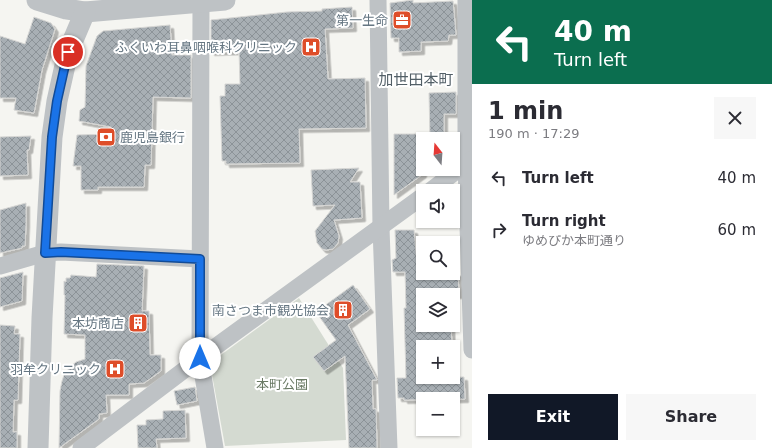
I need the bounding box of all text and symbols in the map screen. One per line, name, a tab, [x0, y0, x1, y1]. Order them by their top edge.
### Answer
office icon: 第一生命	[391, 9, 413, 31]
place label: 第一生命	[336, 13, 388, 28]
text: 40 m	[554, 15, 632, 48]
icon: left	[488, 16, 540, 68]
pin	[51, 35, 85, 69]
hospital icon: ふくいわ耳鼻咽喉科クリニック	[300, 36, 322, 58]
place label: ふくいわ耳鼻咽喉科クリニック	[115, 40, 297, 55]
icon: arrive	[57, 41, 79, 63]
text: Turn left	[554, 49, 627, 70]
district label: 加世田本町	[378, 71, 454, 89]
text: 1 min	[488, 97, 563, 125]
button: close	[714, 97, 756, 139]
bank icon: 鹿児島銀行	[95, 126, 117, 148]
text: 190 m · 17:29	[488, 126, 579, 141]
place label: 鹿児島銀行	[120, 130, 185, 145]
north arrow	[416, 132, 460, 176]
map controls	[416, 132, 460, 436]
icon: left	[488, 167, 510, 189]
text: Turn left	[522, 169, 594, 187]
text: 40 m	[718, 169, 756, 187]
button: sound	[416, 184, 460, 228]
text: Turn right	[522, 212, 606, 230]
icon: right	[488, 219, 510, 241]
text: 60 m	[718, 221, 756, 239]
text: ゆめぴか本町通り	[522, 233, 626, 248]
button: search	[416, 236, 460, 280]
button: layers	[416, 288, 460, 332]
building icon: 南さつま市観光協会	[332, 299, 354, 321]
place label: 南さつま市観光協会	[212, 303, 329, 318]
building icon: 本坊商店	[127, 312, 149, 334]
place label: 本坊商店	[72, 316, 124, 331]
position arrow	[179, 337, 221, 379]
button: +	[416, 340, 460, 384]
hospital icon: 羽牟クリニック	[104, 358, 126, 380]
place label: 羽牟クリニック	[10, 362, 101, 377]
park label: 本町公園	[256, 377, 308, 392]
button: −	[416, 392, 460, 436]
button: Exit	[488, 394, 618, 440]
button: Share	[626, 394, 756, 440]

